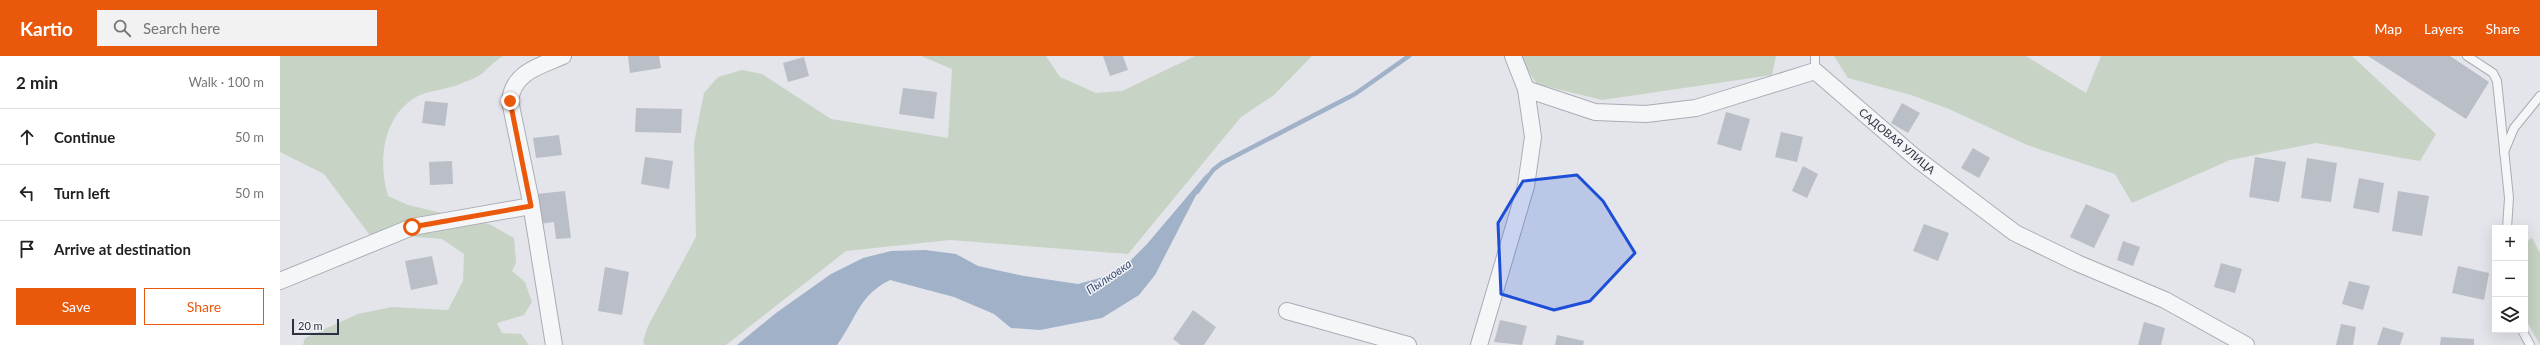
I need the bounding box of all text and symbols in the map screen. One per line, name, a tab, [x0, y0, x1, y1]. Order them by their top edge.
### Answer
search box	[97, 10, 377, 46]
text: Kartio	[20, 17, 73, 40]
icon: search	[111, 17, 133, 39]
text: Search here	[143, 19, 220, 37]
text: Map	[2374, 20, 2402, 37]
text: Layers	[2424, 20, 2464, 37]
text: Share	[2486, 20, 2520, 37]
text: 2 min	[16, 72, 58, 93]
text: Walk · 100 m	[188, 74, 264, 90]
route end	[501, 92, 519, 110]
street label: САДОВАЯ УЛИЦА	[1857, 105, 1938, 177]
icon: ahead	[16, 126, 38, 148]
text: Continue	[54, 128, 115, 146]
text: 50 m	[235, 129, 264, 145]
icon: left	[16, 182, 38, 204]
text: Turn left	[54, 184, 110, 202]
text: 50 m	[235, 185, 264, 201]
route start	[403, 218, 421, 236]
map controls	[2492, 225, 2528, 333]
button: +	[2492, 225, 2528, 261]
icon: arrive	[16, 238, 38, 260]
text: Arrive at destination	[54, 240, 191, 258]
water label: Пылковка	[1083, 256, 1134, 297]
button: −	[2492, 261, 2528, 297]
button: Save	[16, 288, 136, 325]
button: Share	[144, 288, 264, 325]
button: layers	[2492, 297, 2528, 333]
scale bar	[292, 317, 339, 336]
text: 20 m	[298, 319, 323, 332]

